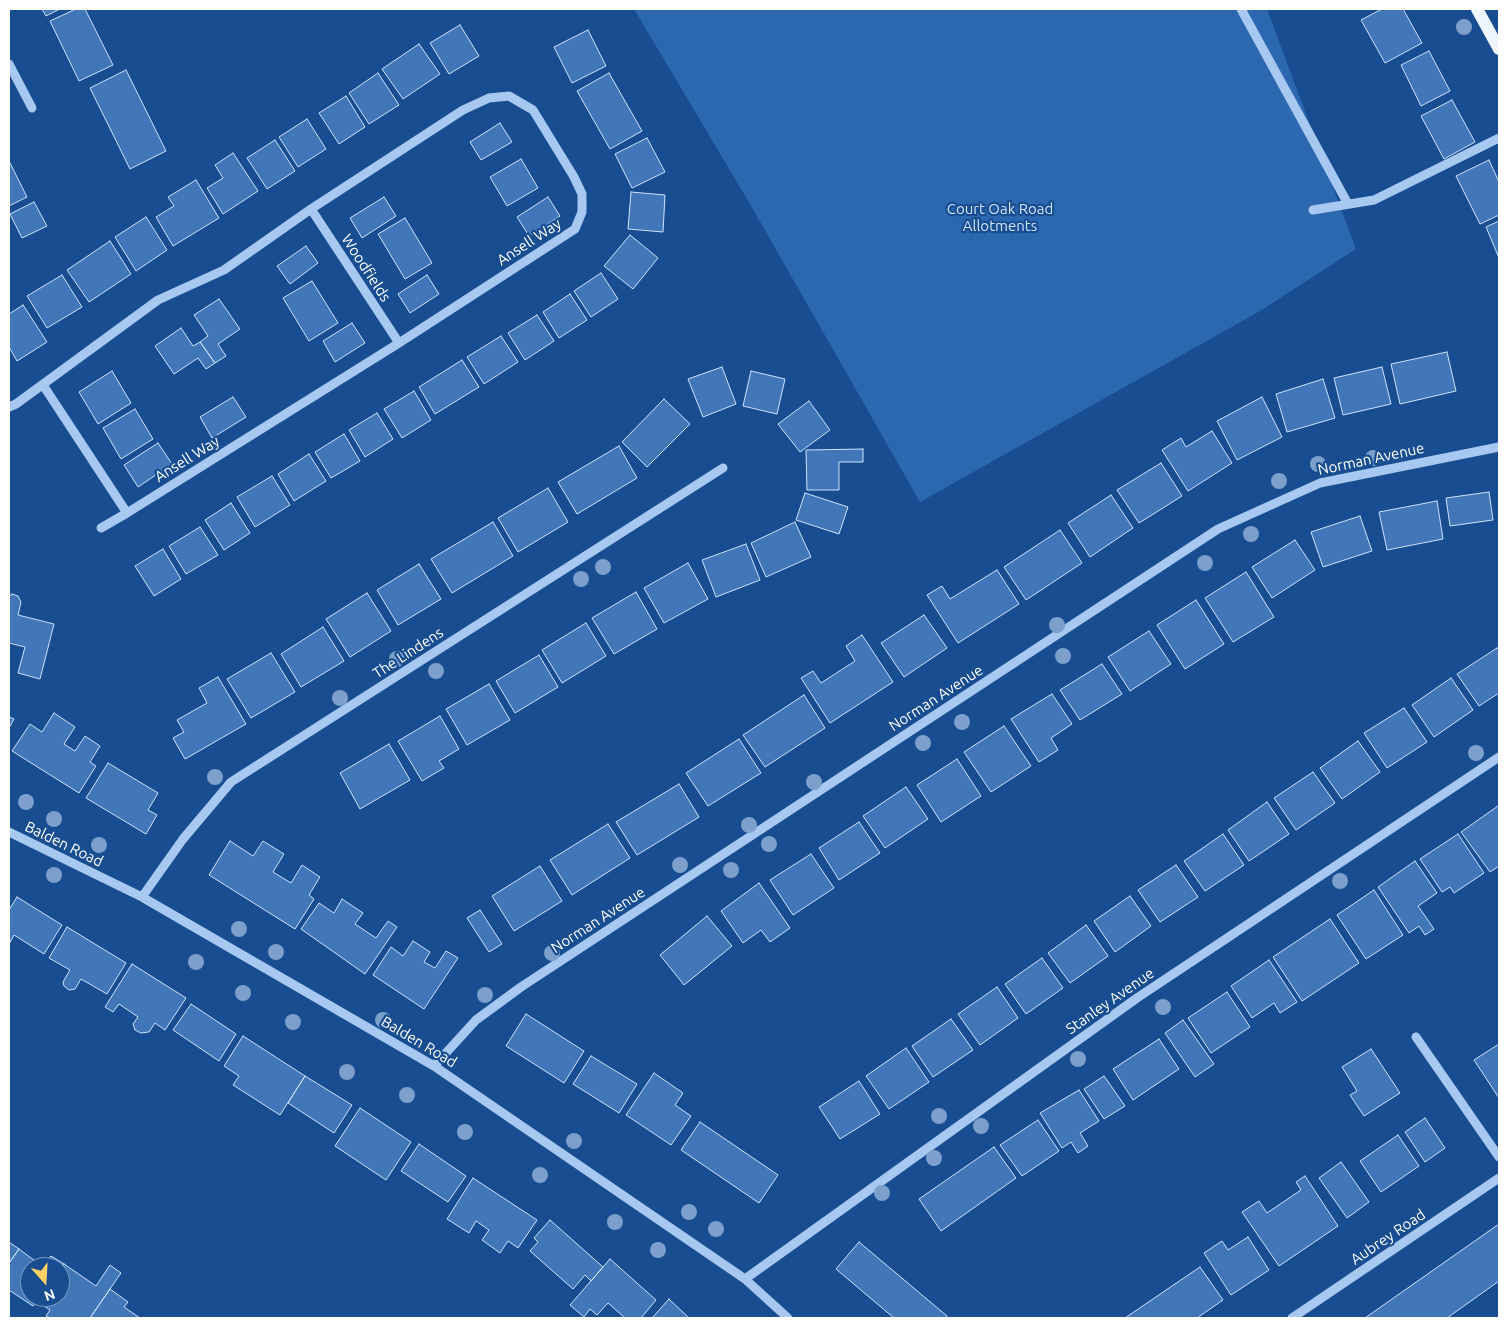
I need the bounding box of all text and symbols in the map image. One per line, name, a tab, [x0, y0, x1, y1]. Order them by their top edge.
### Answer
park label: Court Oak Road Allotments	[947, 200, 1053, 235]
street label: Ansell Way	[494, 215, 564, 269]
street label: Woodfields	[338, 231, 394, 305]
street label: Ansell Way	[151, 432, 223, 486]
street label: Norman Avenue	[1316, 439, 1426, 479]
street label: The Lindens	[369, 624, 447, 682]
street label: Norman Avenue	[886, 661, 986, 735]
street label: Balden Road	[22, 817, 106, 871]
street label: Norman Avenue	[548, 883, 648, 957]
street label: Stanley Avenue	[1062, 964, 1158, 1038]
street label: Balden Road	[378, 1012, 460, 1072]
street label: Aubrey Road	[1347, 1205, 1429, 1269]
north arrow	[20, 1257, 70, 1307]
text: N	[42, 1286, 57, 1305]

